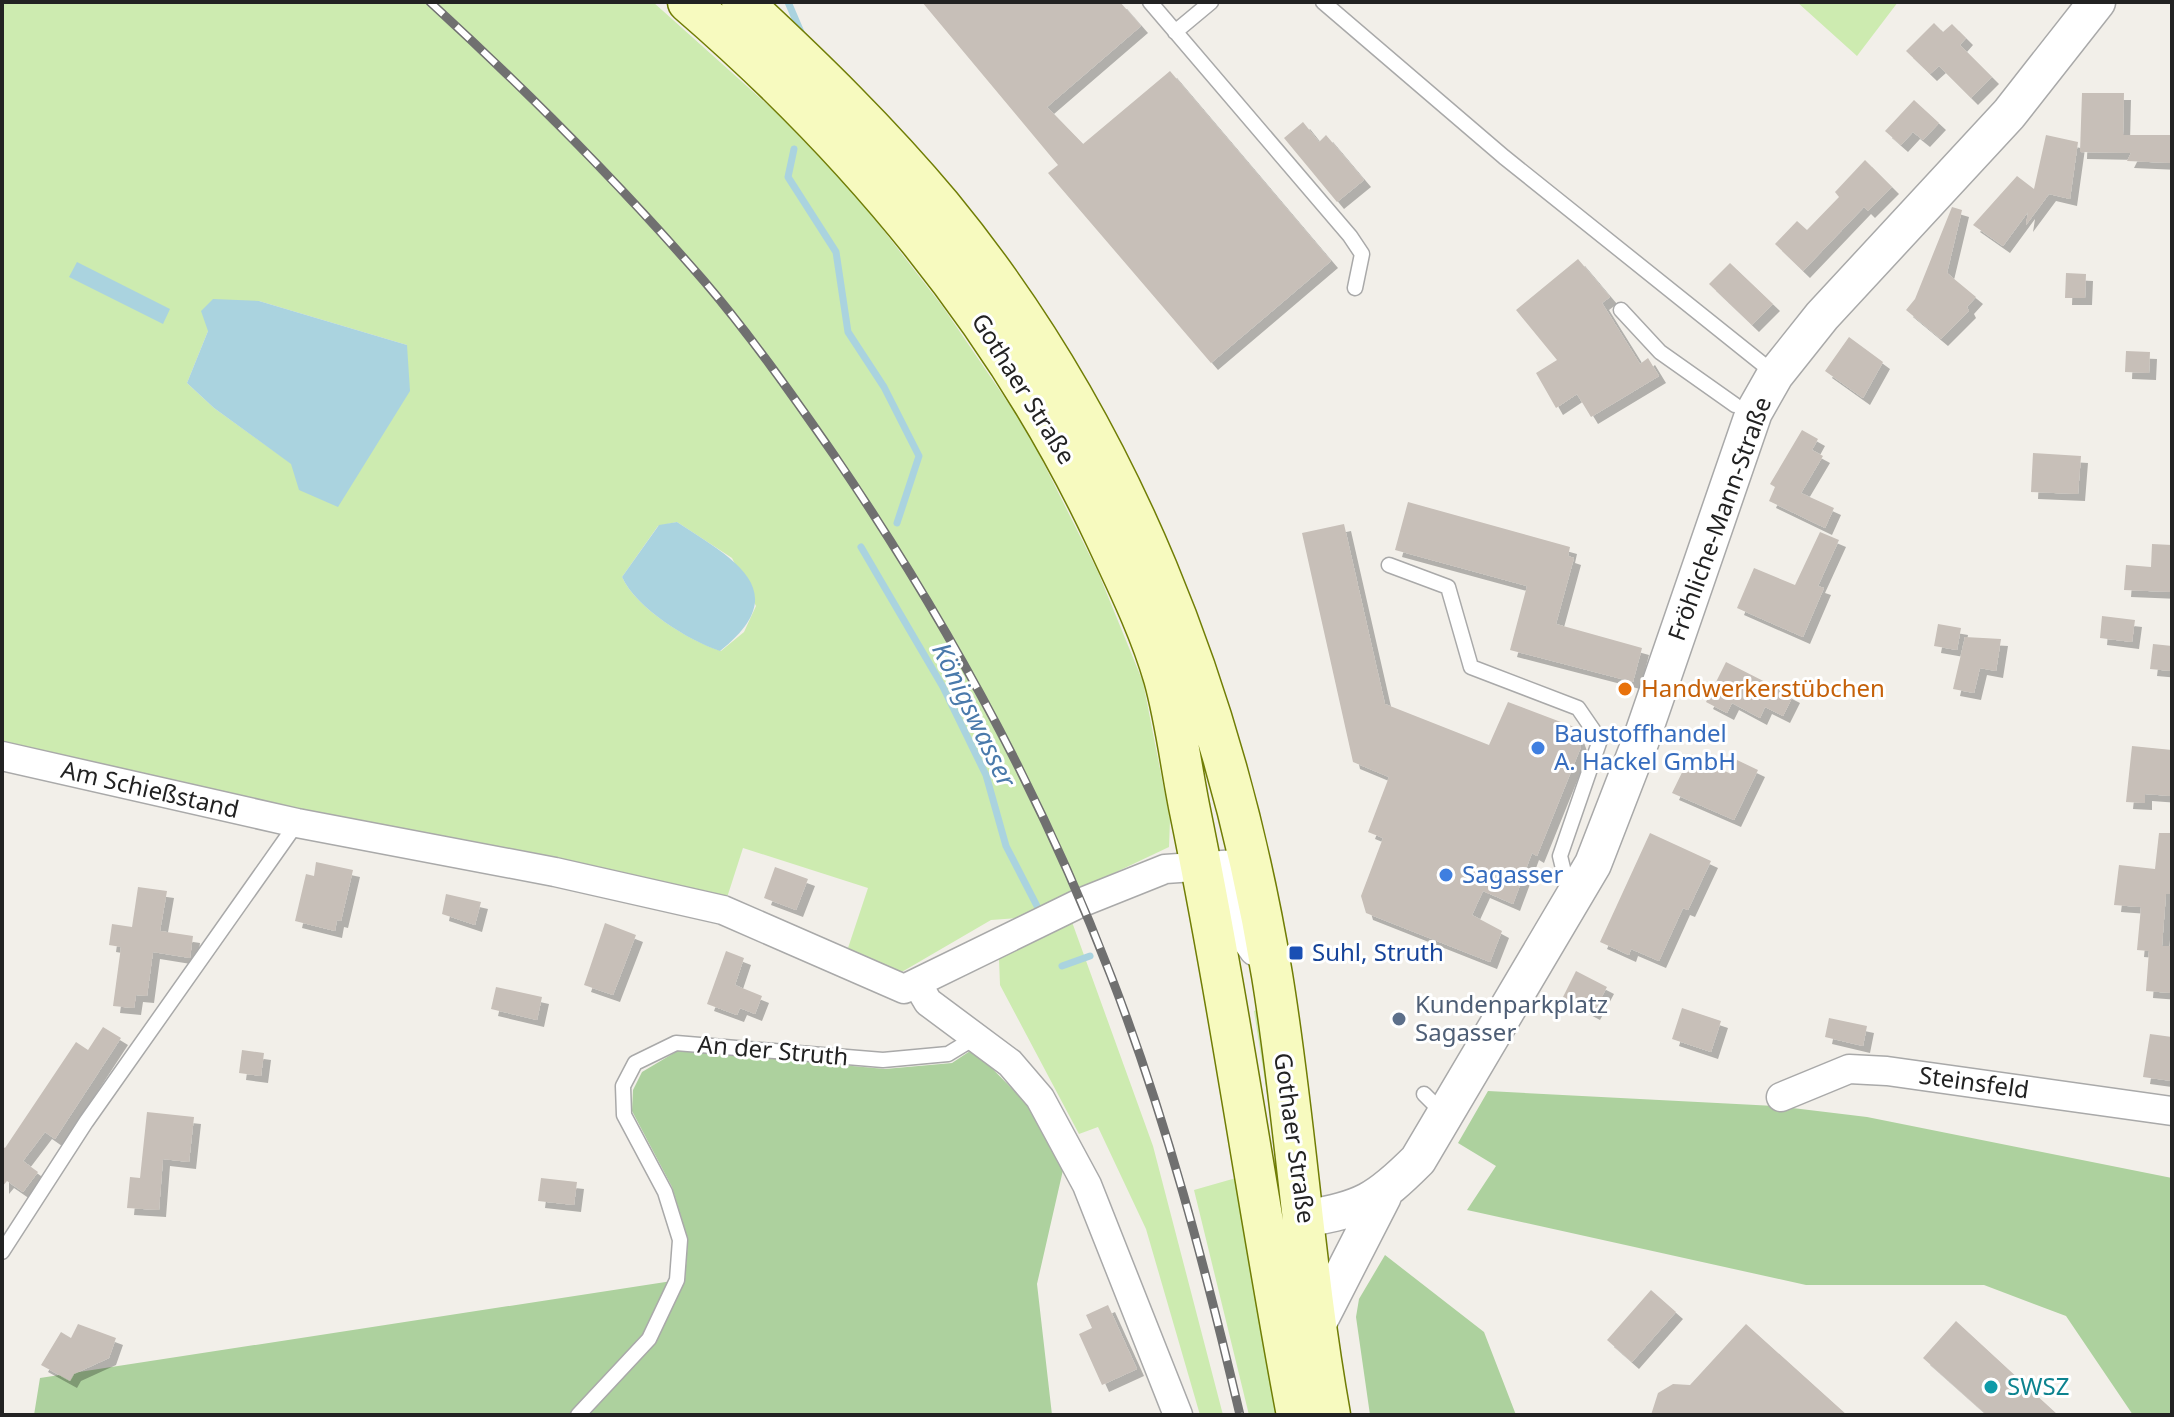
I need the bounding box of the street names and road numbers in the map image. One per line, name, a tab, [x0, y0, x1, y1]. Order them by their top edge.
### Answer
street label: Gothaer Straße	[965, 307, 1084, 470]
street label: Fröhliche-Mann-Straße	[1659, 392, 1778, 645]
street label: Am Schießstand	[58, 752, 243, 825]
street label: An der Struth	[697, 1026, 850, 1073]
street label: Gothaer Straße	[1267, 1050, 1324, 1225]
street label: Steinsfeld	[1917, 1057, 2031, 1106]

